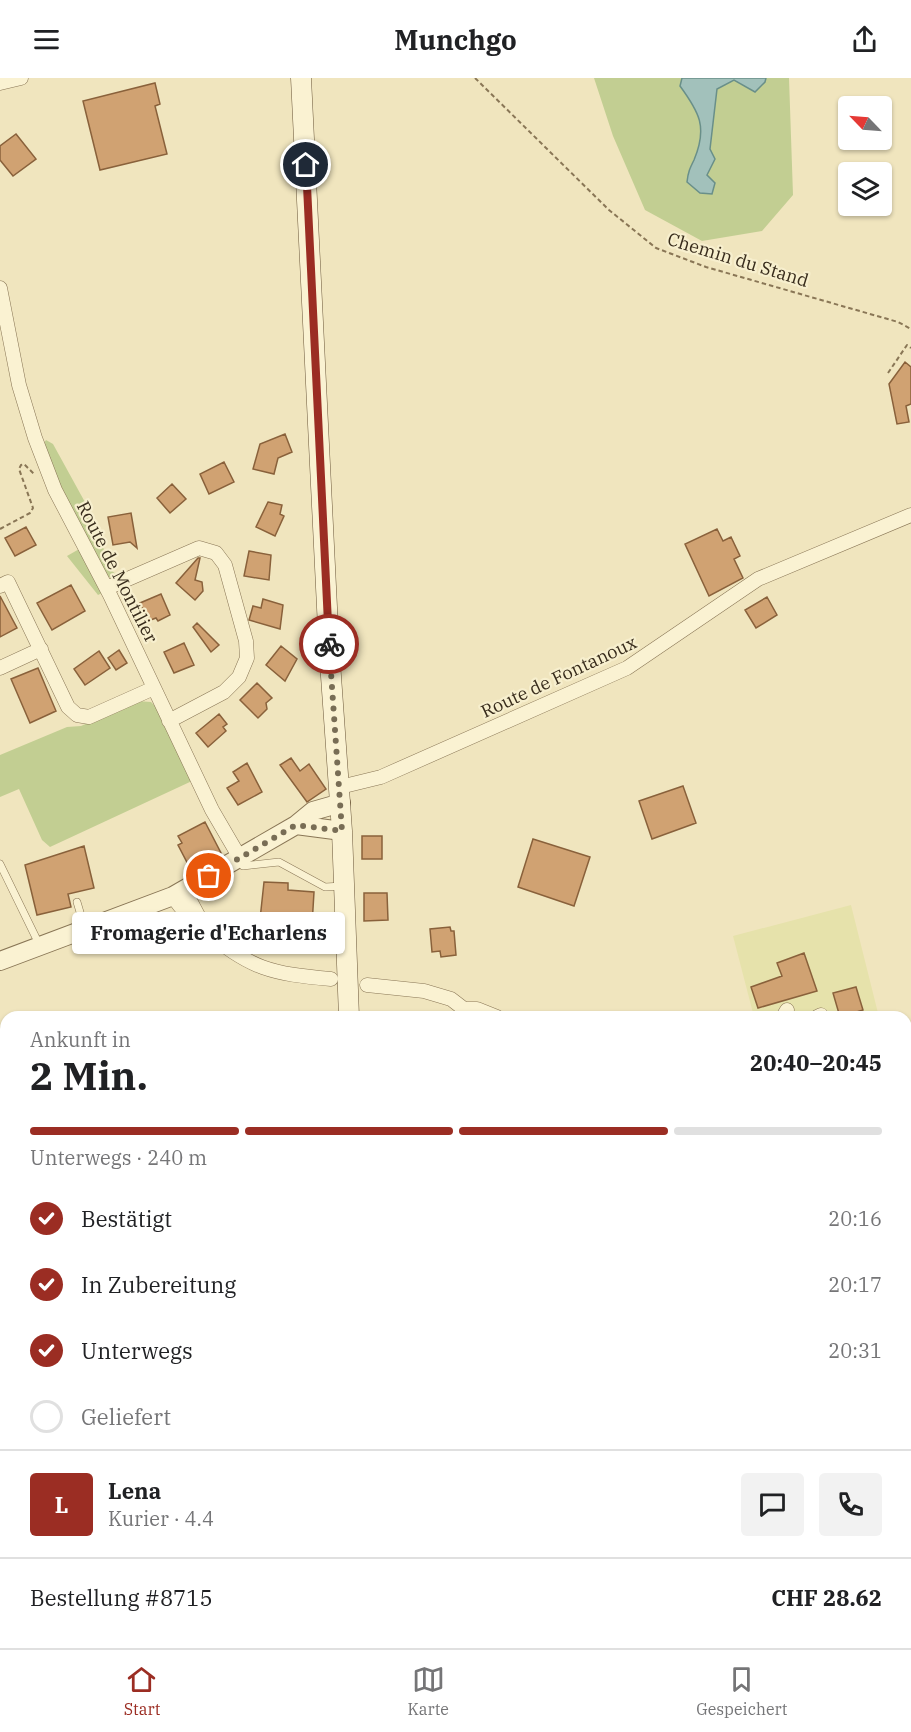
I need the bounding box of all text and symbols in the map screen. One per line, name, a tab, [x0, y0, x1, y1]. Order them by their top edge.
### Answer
text: Munchgo	[394, 22, 517, 57]
icon: menu	[30, 23, 63, 56]
icon: share	[848, 23, 881, 56]
north arrow	[838, 96, 892, 150]
map controls	[838, 96, 892, 216]
pin	[280, 139, 331, 190]
icon: home	[289, 148, 322, 181]
button: layers	[838, 162, 892, 216]
street label: Chemin du Stand	[665, 227, 812, 292]
street label: Route de Montilier	[72, 497, 163, 647]
courier	[299, 614, 359, 674]
icon: bike	[313, 628, 346, 661]
street label: Route de Fontanoux	[477, 630, 640, 723]
pin	[183, 850, 234, 901]
icon: bag	[192, 859, 225, 892]
callout: Fromagerie d'Echarlens	[73, 912, 346, 954]
text: Fromagerie d'Echarlens	[90, 919, 327, 946]
text: Ankunft in	[30, 1026, 131, 1053]
text: 20:40–20:45	[750, 1048, 882, 1077]
text: 2 Min.	[30, 1050, 148, 1101]
text: Unterwegs · 240 m	[30, 1144, 207, 1171]
icon: check	[30, 1202, 63, 1235]
text: Bestätigt	[81, 1204, 172, 1233]
text: 20:16	[828, 1205, 882, 1232]
icon: check	[30, 1268, 63, 1301]
text: In Zubereitung	[81, 1270, 236, 1299]
text: 20:17	[828, 1271, 882, 1298]
icon: check	[30, 1334, 63, 1367]
text: Unterwegs	[81, 1336, 193, 1365]
text: 20:31	[828, 1337, 882, 1364]
text: Geliefert	[81, 1402, 171, 1431]
button: chat	[741, 1473, 804, 1536]
button: phone	[819, 1473, 882, 1536]
text: Lena	[108, 1476, 161, 1505]
text: L	[55, 1490, 68, 1519]
text: Kurier · 4.4	[108, 1505, 214, 1532]
text: Bestellung #8715	[30, 1583, 213, 1612]
text: CHF 28.62	[771, 1583, 882, 1612]
tab: Start	[124, 1663, 160, 1719]
tab: Karte	[408, 1663, 449, 1719]
tab: Gespeichert	[696, 1663, 787, 1719]

